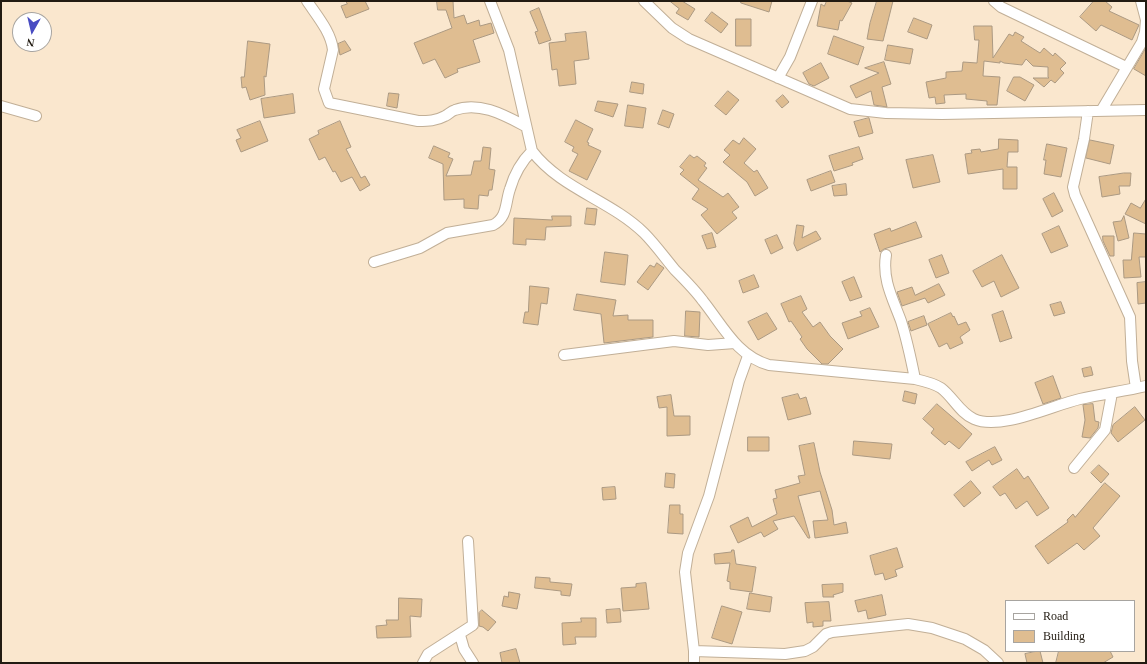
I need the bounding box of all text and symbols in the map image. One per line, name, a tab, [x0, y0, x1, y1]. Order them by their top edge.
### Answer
north arrow	[12, 12, 52, 52]
text: N	[26, 36, 35, 49]
legend	[1005, 600, 1135, 652]
text: Road	[1043, 609, 1068, 623]
text: Building	[1043, 629, 1085, 643]

